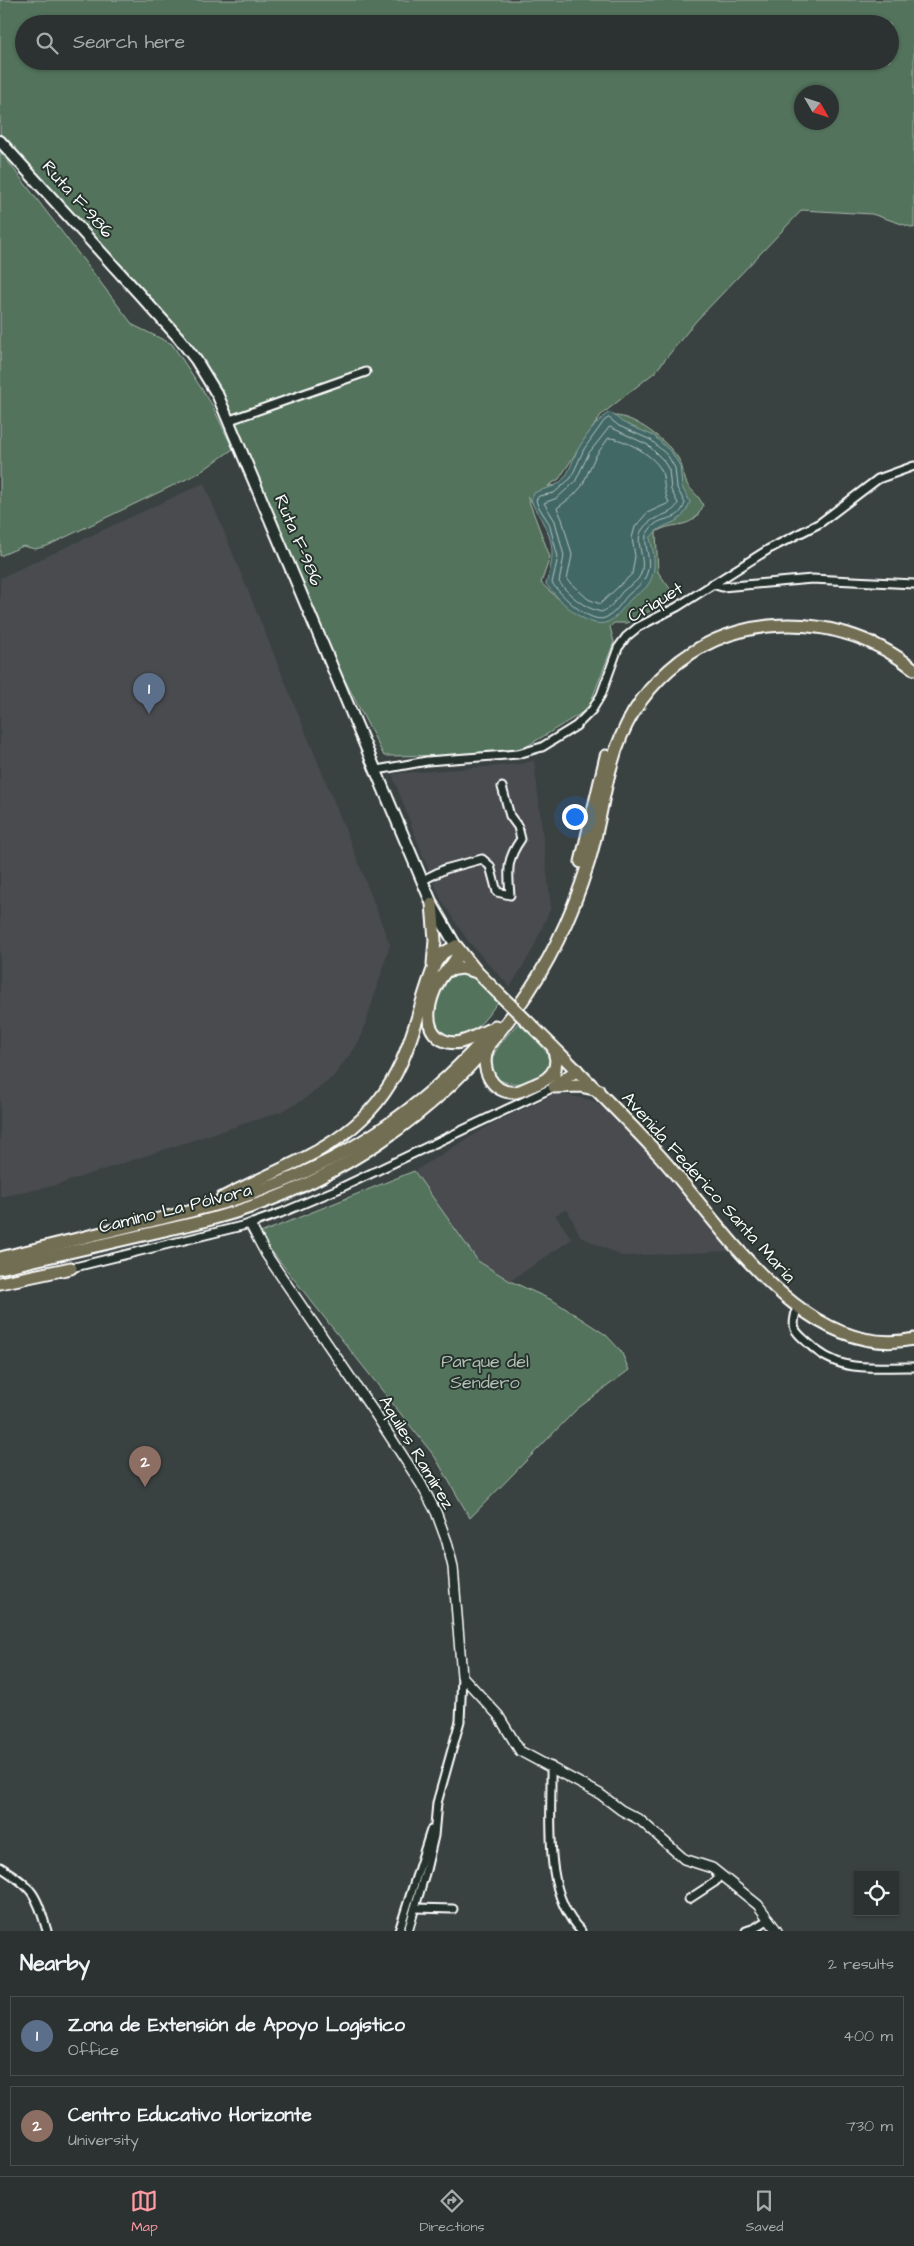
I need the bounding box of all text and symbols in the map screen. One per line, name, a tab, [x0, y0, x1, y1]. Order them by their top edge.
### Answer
search box	[15, 15, 899, 70]
icon: search	[33, 29, 61, 57]
text: Search here	[73, 29, 185, 56]
north arrow	[794, 85, 839, 130]
street label: Ruta F-986	[36, 155, 119, 244]
street label: Ruta F-986	[268, 491, 329, 590]
street label: Criquet	[623, 576, 688, 629]
pin: 1	[133, 673, 165, 714]
your location	[562, 804, 588, 830]
street label: Avenida Federico Santa María	[616, 1086, 801, 1288]
street label: Camino La Pólvora	[96, 1177, 254, 1240]
park label: Parque del Sendero	[441, 1349, 529, 1395]
street label: Aquiles Ramírez	[373, 1391, 460, 1514]
pin: 2	[129, 1446, 161, 1487]
map controls	[854, 1871, 899, 1916]
button: locate	[854, 1871, 899, 1916]
text: Nearby	[20, 1949, 90, 1978]
text: 2 results	[828, 1953, 894, 1975]
text: Zona de Extensión de Apoyo Logístico	[68, 2012, 405, 2039]
text: 1	[36, 2025, 38, 2047]
text: 400 m	[843, 2025, 893, 2047]
text: Office	[68, 2039, 119, 2061]
text: Centro Educativo Horizonte	[68, 2102, 312, 2129]
text: 2	[32, 2115, 42, 2137]
text: 730 m	[846, 2115, 893, 2137]
text: University	[68, 2129, 139, 2151]
tab: Map	[130, 2187, 158, 2237]
tab: Directions	[419, 2187, 484, 2237]
tab: Saved	[745, 2187, 784, 2237]

